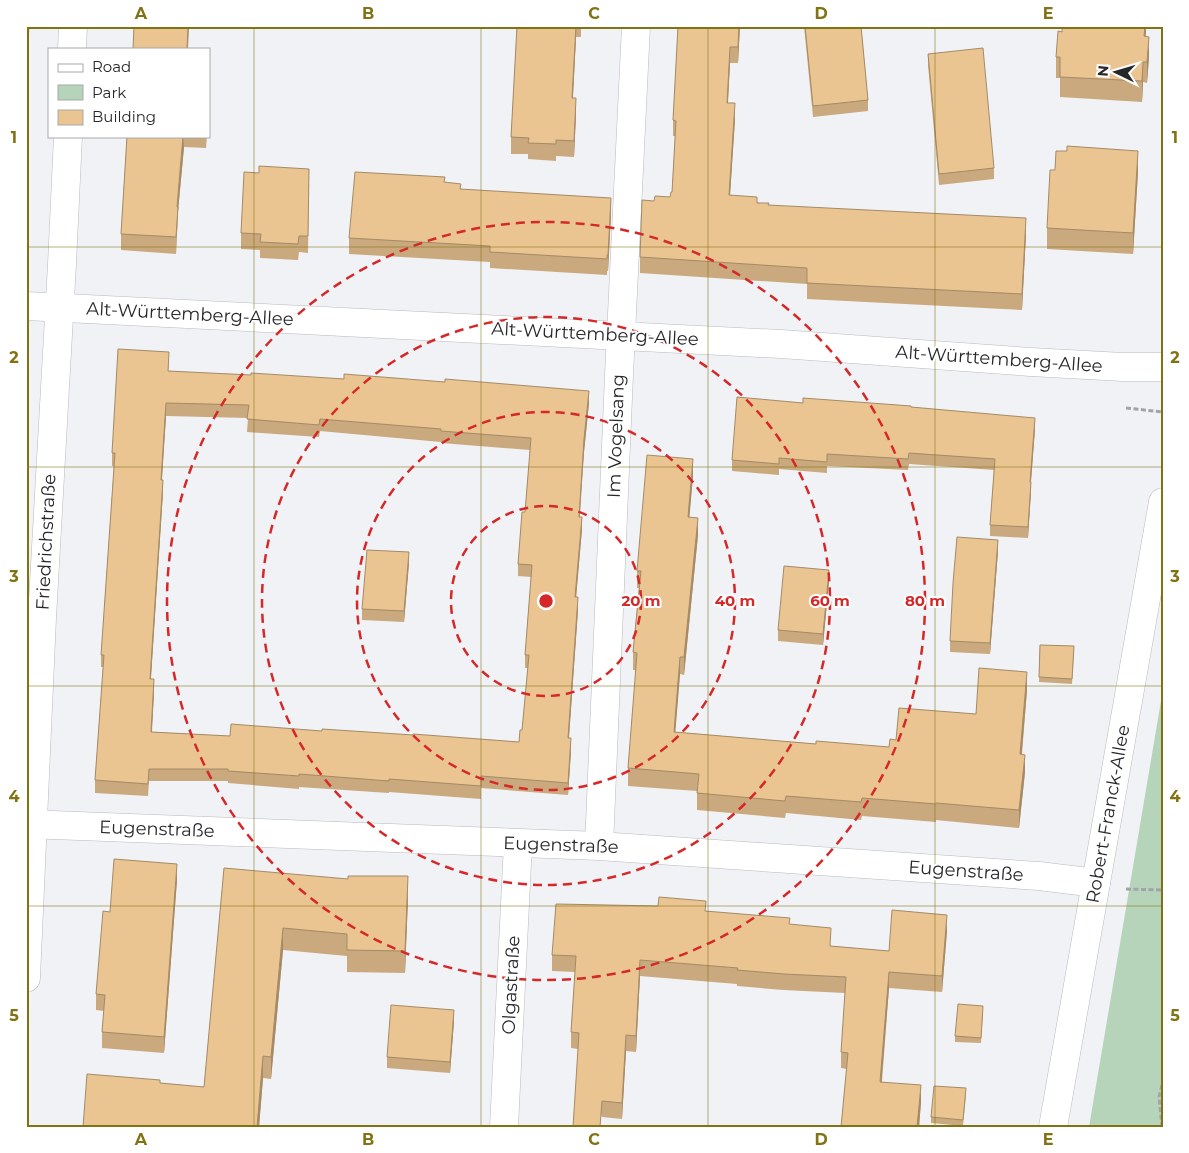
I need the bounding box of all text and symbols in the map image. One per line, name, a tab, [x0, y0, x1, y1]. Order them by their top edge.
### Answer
text: A	[134, 4, 148, 23]
text: B	[362, 4, 374, 23]
text: C	[588, 4, 600, 23]
text: D	[814, 4, 828, 23]
text: E	[1043, 4, 1053, 23]
legend	[48, 48, 210, 138]
north arrow	[1092, 48, 1142, 98]
text: Road	[92, 57, 131, 76]
text: N	[1094, 64, 1113, 77]
text: Park	[92, 83, 126, 102]
text: Building	[92, 107, 156, 126]
text: 1	[11, 128, 17, 147]
text: 1	[1172, 128, 1178, 147]
street label: Alt-Württemberg-Allee	[86, 298, 294, 330]
street label: Alt-Württemberg-Allee	[491, 318, 699, 350]
street label: Alt-Württemberg-Allee	[895, 341, 1103, 377]
text: 2	[9, 348, 19, 367]
text: 2	[1170, 348, 1180, 367]
street label: Im Vogelsang	[603, 374, 629, 498]
street label: Friedrichstraße	[31, 473, 61, 611]
text: 3	[8, 567, 19, 586]
text: 3	[1169, 567, 1180, 586]
text: 20 m	[621, 591, 661, 610]
text: 40 m	[715, 591, 755, 610]
text: 60 m	[810, 591, 850, 610]
text: 80 m	[905, 591, 945, 610]
centre of rings	[537, 592, 555, 610]
street label: Robert-Franck-Allee	[1081, 723, 1135, 905]
text: 4	[8, 787, 20, 806]
text: 4	[1169, 787, 1181, 806]
street label: Eugenstraße	[99, 816, 215, 842]
street label: Eugenstraße	[503, 832, 619, 858]
street label: Eugenstraße	[908, 856, 1024, 886]
street label: Olgastraße	[497, 935, 525, 1035]
text: 5	[9, 1006, 19, 1025]
text: 5	[1170, 1006, 1180, 1025]
text: A	[134, 1130, 148, 1149]
text: B	[362, 1130, 374, 1149]
text: C	[588, 1130, 600, 1149]
text: D	[814, 1130, 828, 1149]
text: E	[1043, 1130, 1053, 1149]

